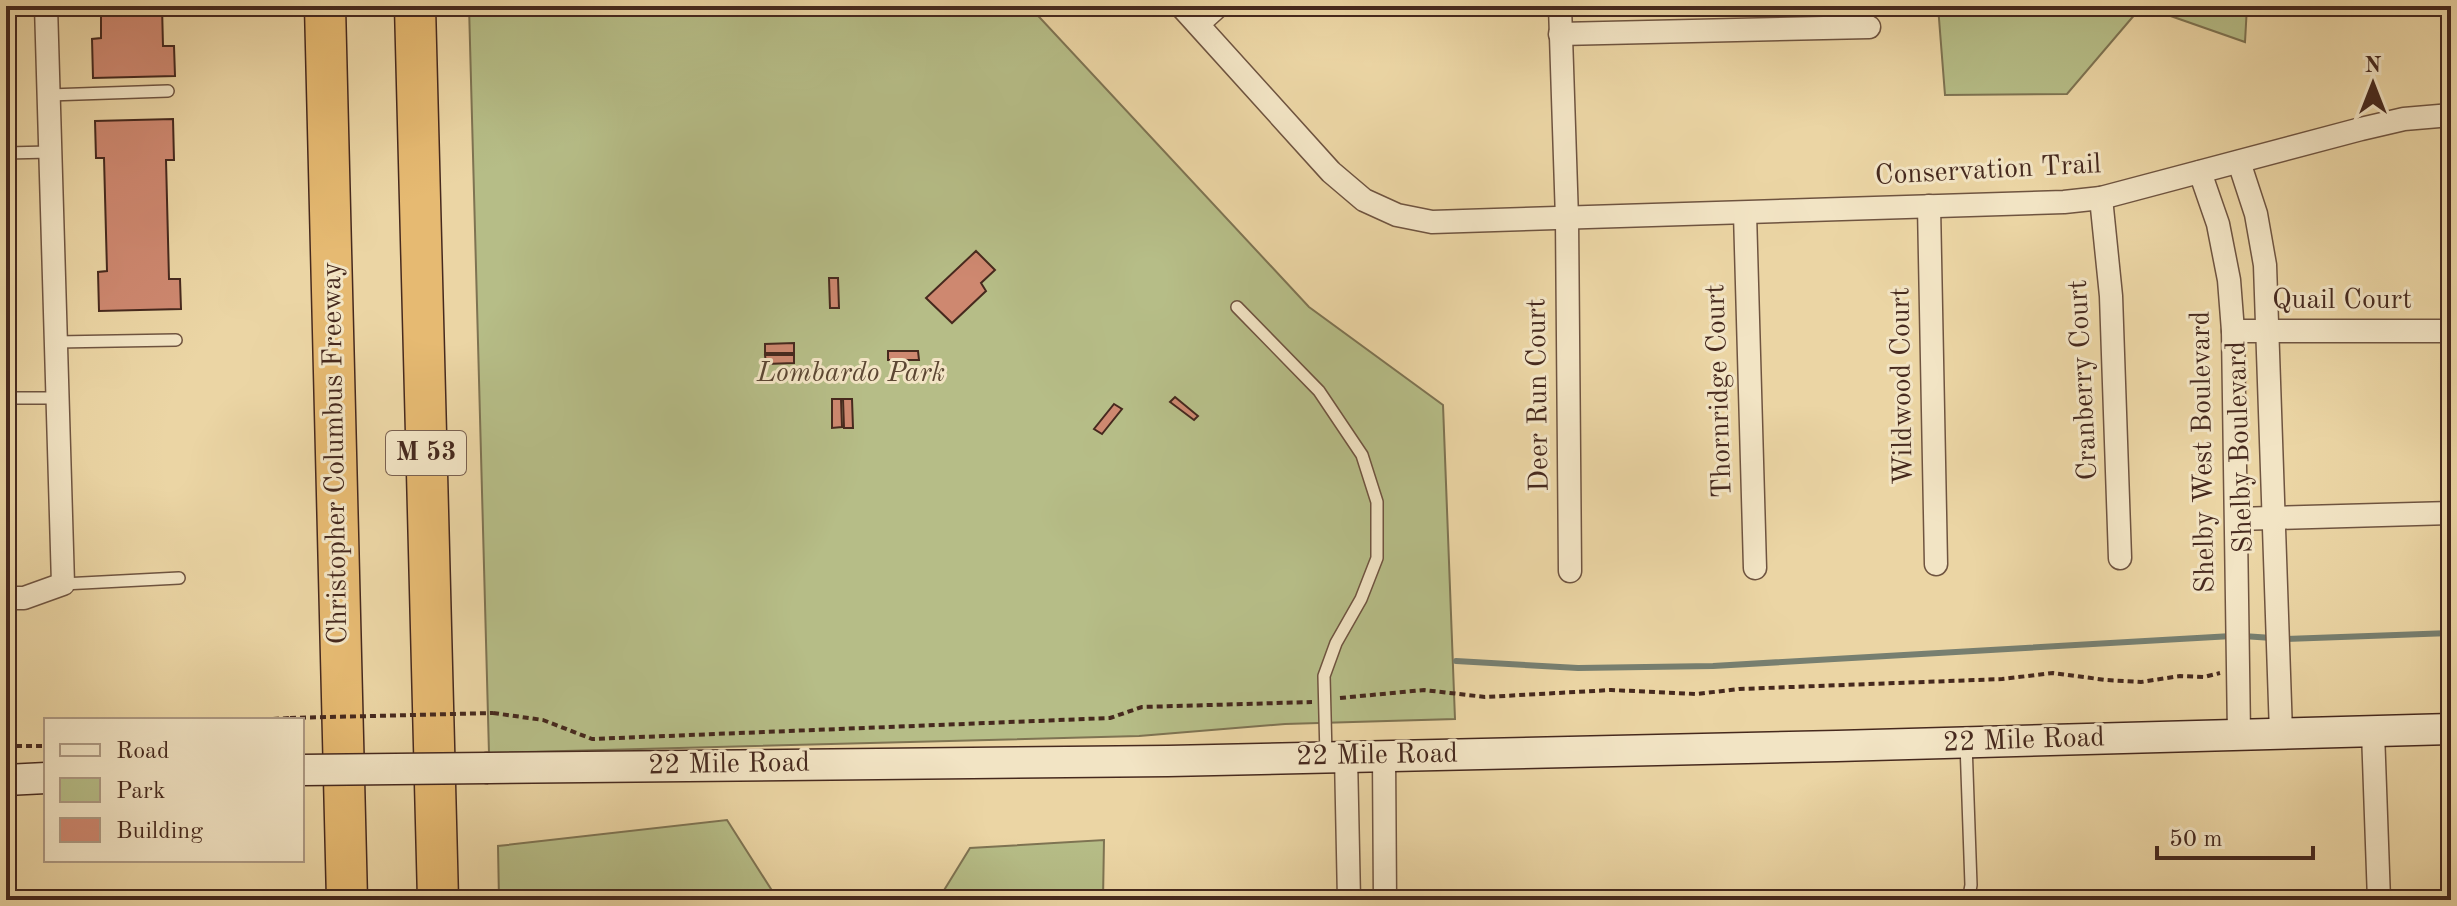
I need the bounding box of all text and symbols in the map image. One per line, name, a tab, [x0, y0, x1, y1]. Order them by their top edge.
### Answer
north arrow	[2333, 44, 2413, 124]
text: N	[2365, 55, 2382, 77]
street label: Conservation Trail	[1874, 151, 2102, 191]
street label: Christopher Columbus Freeway	[319, 261, 353, 645]
street label: Cranberry Court	[2065, 279, 2103, 481]
street label: Thornridge Court	[1702, 284, 1738, 498]
street label: Wildwood Court	[1887, 287, 1919, 485]
street label: Quail Court	[2272, 287, 2412, 315]
street label: Deer Run Court	[1523, 298, 1555, 492]
street label: Shelby West Boulevard	[2188, 311, 2220, 593]
street label: Shelby Boulevard	[2223, 340, 2259, 554]
park label: Lombardo Park	[756, 360, 945, 388]
road number: M 53	[386, 431, 466, 475]
legend	[44, 718, 304, 862]
street label: 22 Mile Road	[1943, 724, 2105, 758]
text: Road	[116, 740, 169, 764]
street label: 22 Mile Road	[1296, 741, 1458, 771]
street label: 22 Mile Road	[648, 750, 810, 780]
text: Park	[116, 780, 165, 804]
scale bar	[2157, 810, 2313, 860]
text: Building	[116, 820, 203, 844]
text: 50 m	[2169, 828, 2223, 852]

